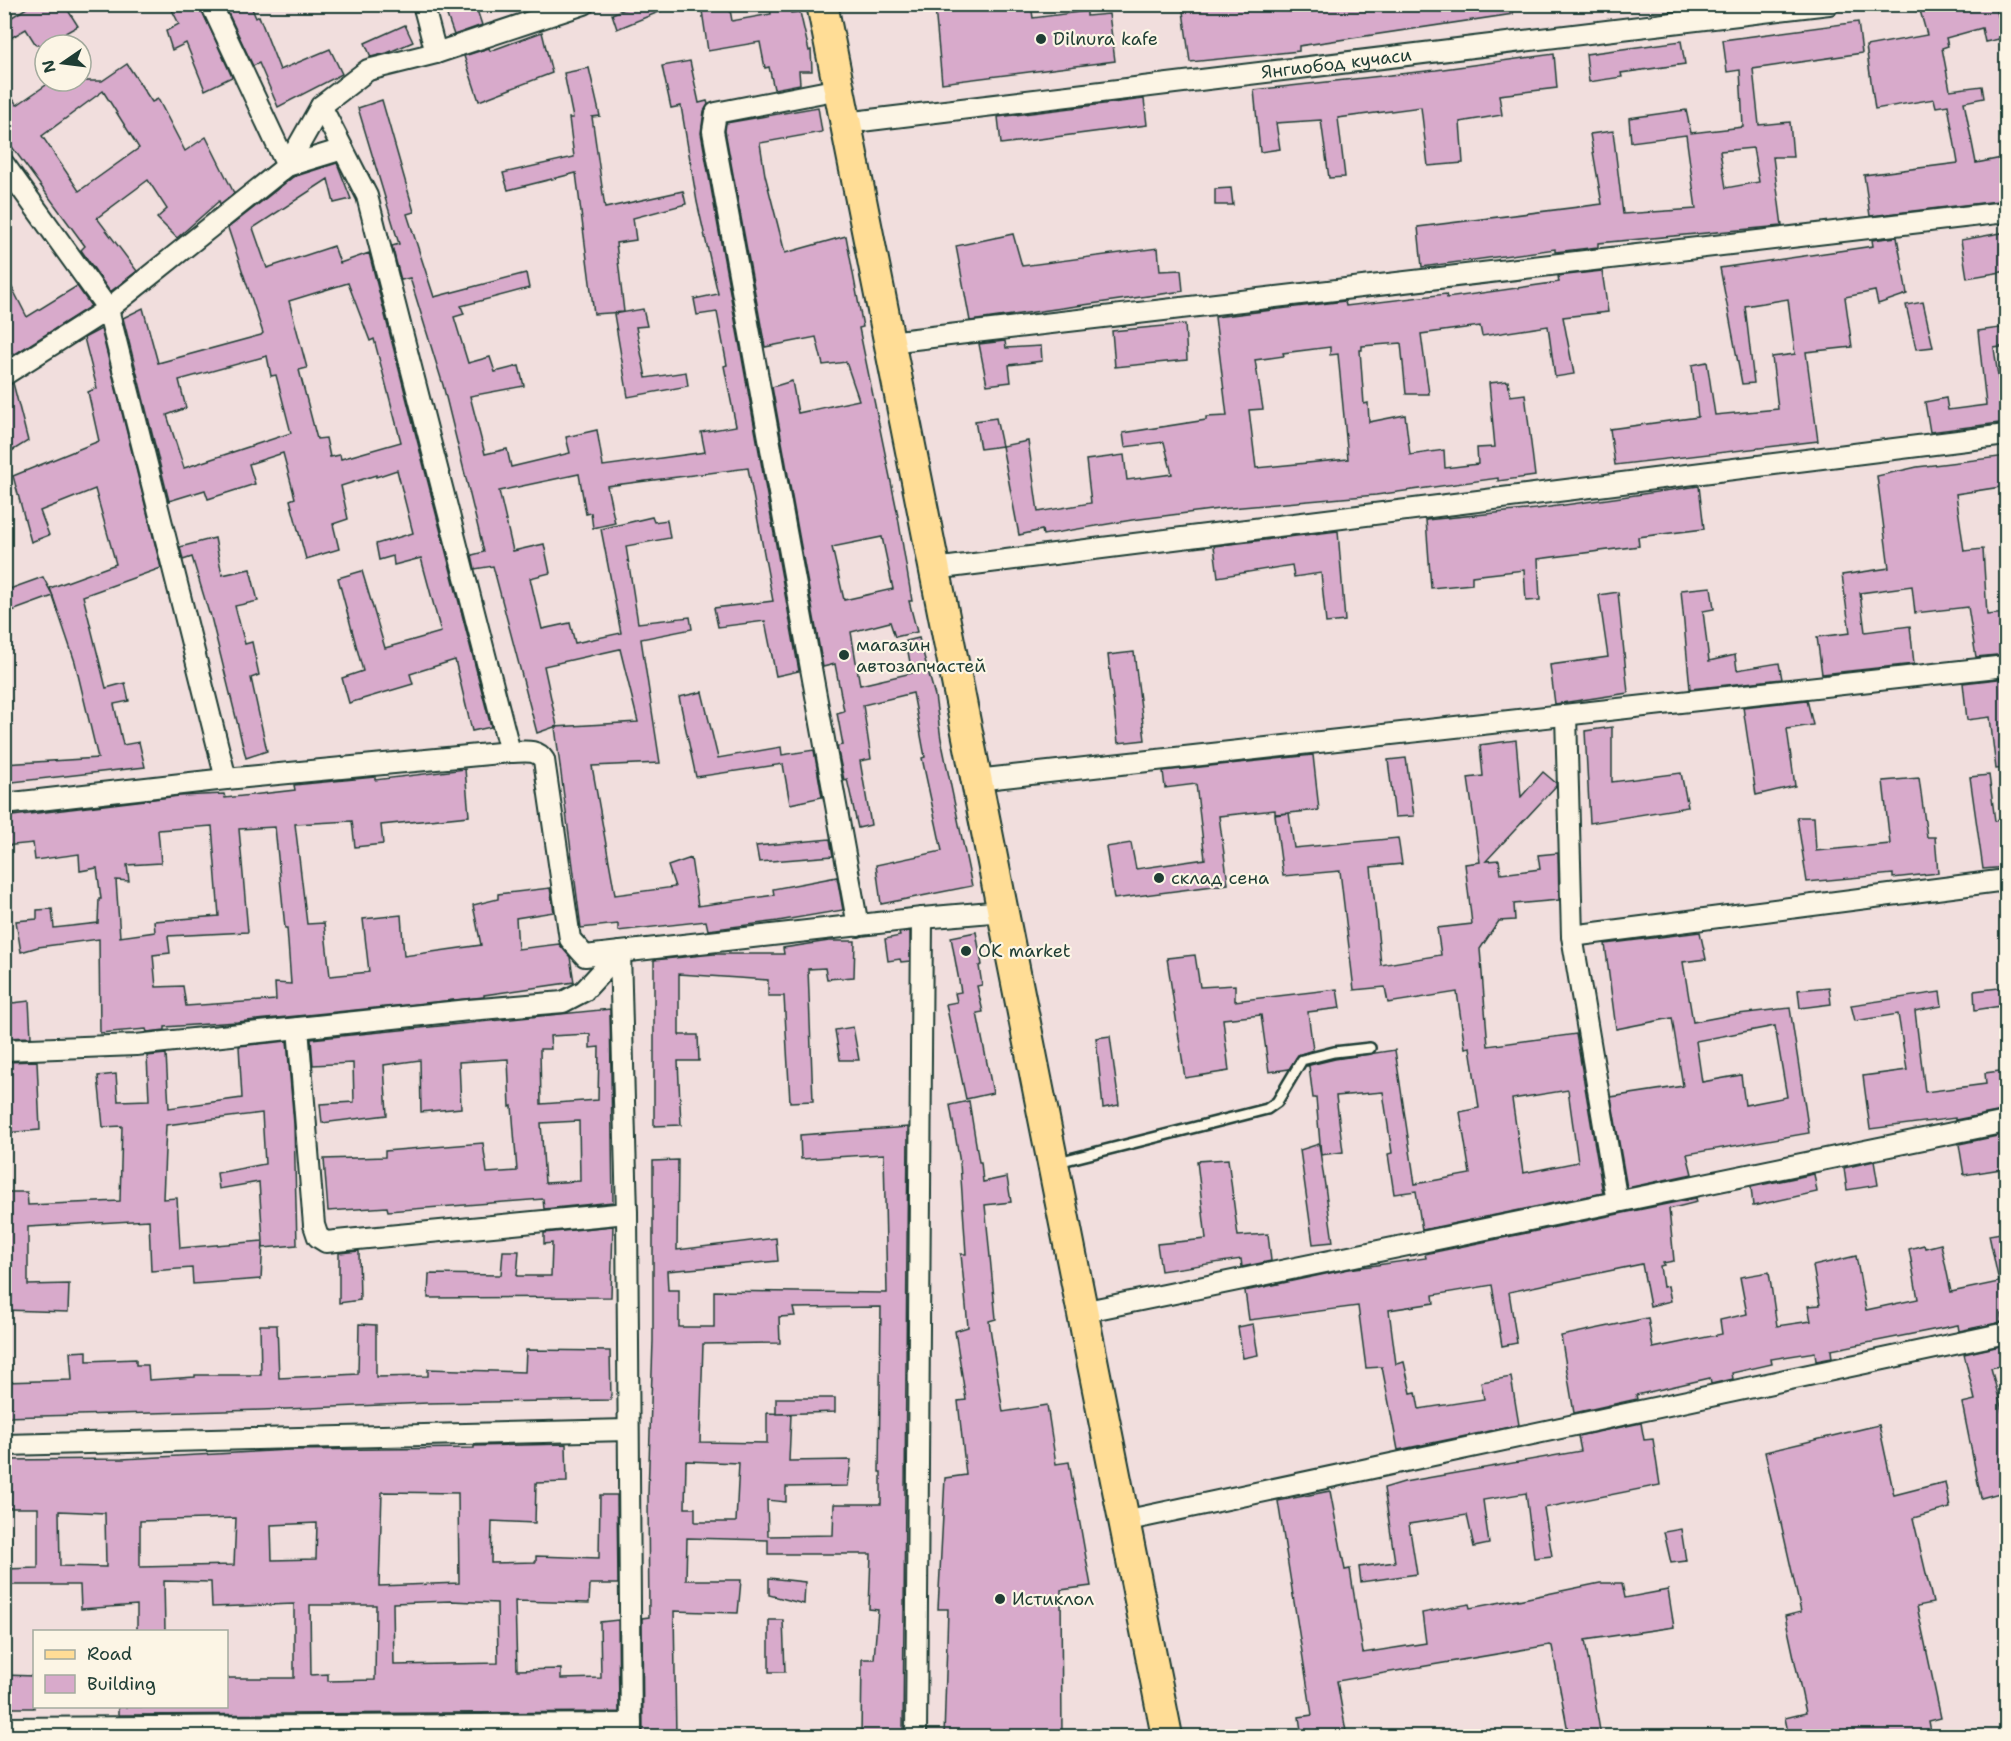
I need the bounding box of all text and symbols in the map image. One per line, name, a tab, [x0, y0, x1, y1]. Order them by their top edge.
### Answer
place label: Dilnura kafe	[1053, 27, 1158, 51]
marker: Dilnura kafe	[1034, 32, 1048, 46]
north arrow	[33, 33, 93, 93]
street label: Янгиобод кучаси	[1260, 43, 1413, 85]
text: N	[37, 58, 61, 75]
place label: магазин автозапчастей	[856, 633, 986, 678]
marker: магазин автозапчастей	[837, 648, 851, 662]
place label: склад сена	[1171, 866, 1269, 890]
marker: склад сена	[1152, 871, 1166, 885]
place label: OK market	[978, 939, 1071, 963]
marker: OK market	[959, 944, 973, 958]
place label: Истиклол	[1012, 1587, 1094, 1611]
marker: Истиклол	[993, 1592, 1007, 1606]
legend	[33, 1630, 228, 1708]
text: Road	[87, 1642, 132, 1666]
text: Building	[87, 1672, 156, 1696]

